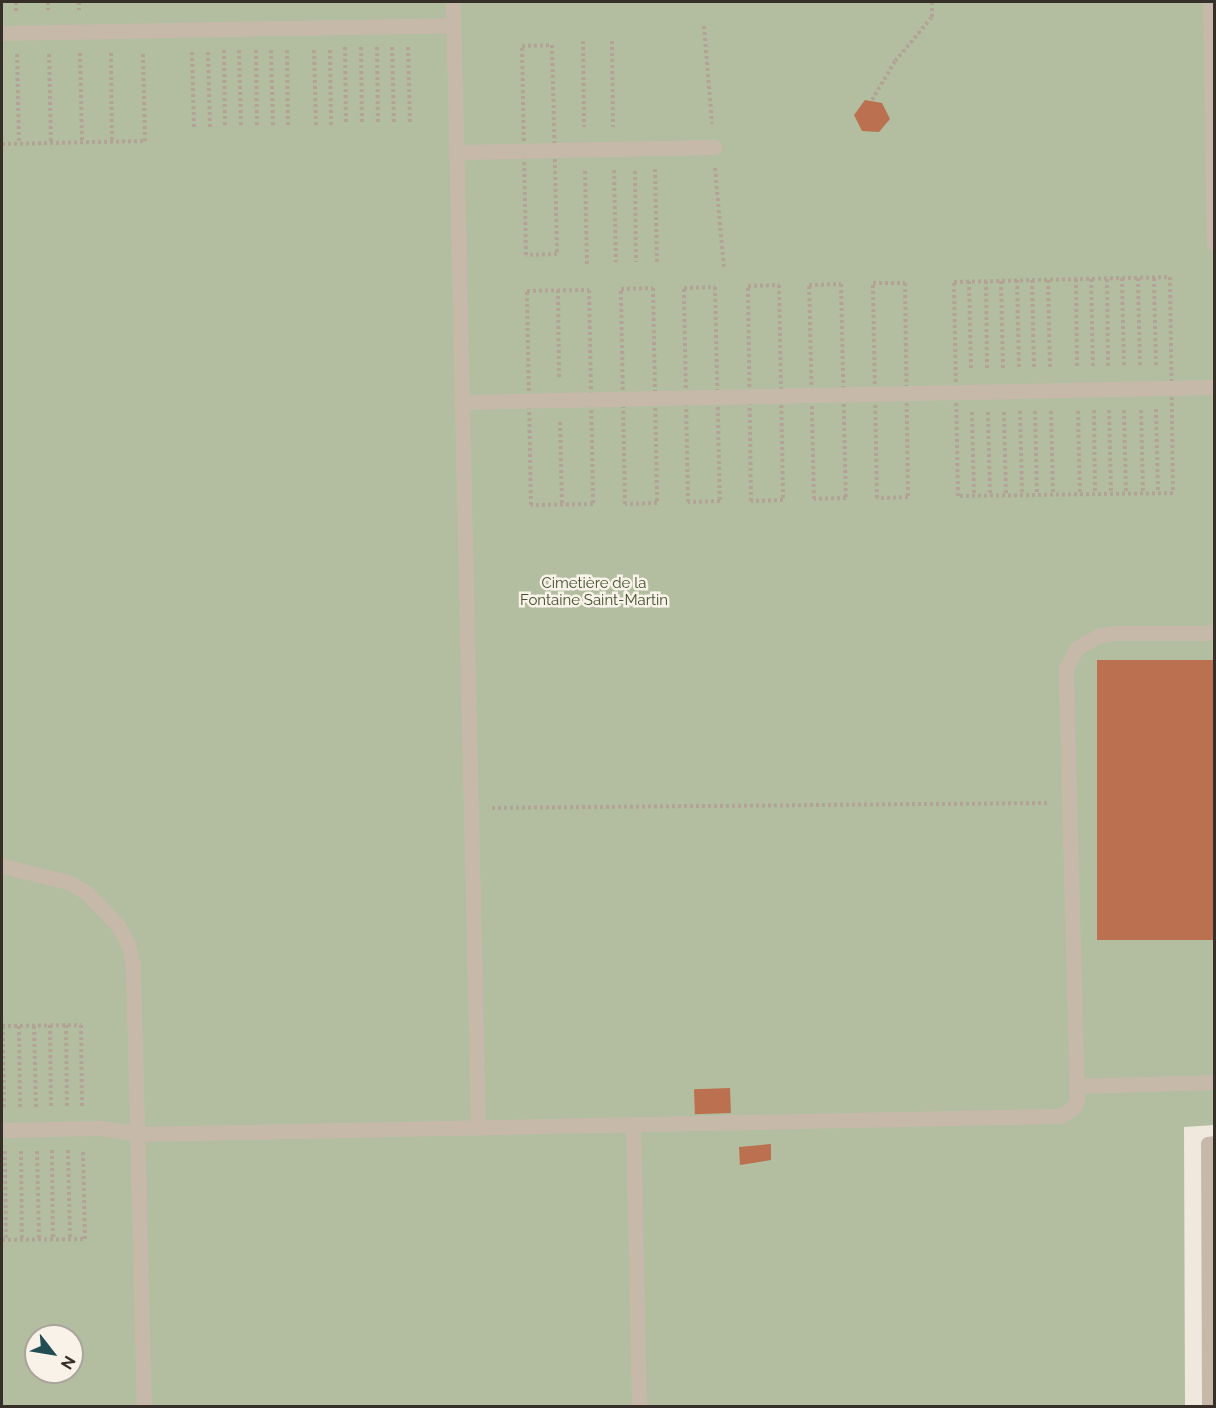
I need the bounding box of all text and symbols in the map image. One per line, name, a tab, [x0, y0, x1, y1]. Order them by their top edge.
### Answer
park label: Cimetière de la Fontaine Saint-Martin	[520, 574, 668, 609]
north arrow	[24, 1324, 84, 1384]
text: N	[57, 1352, 79, 1373]

